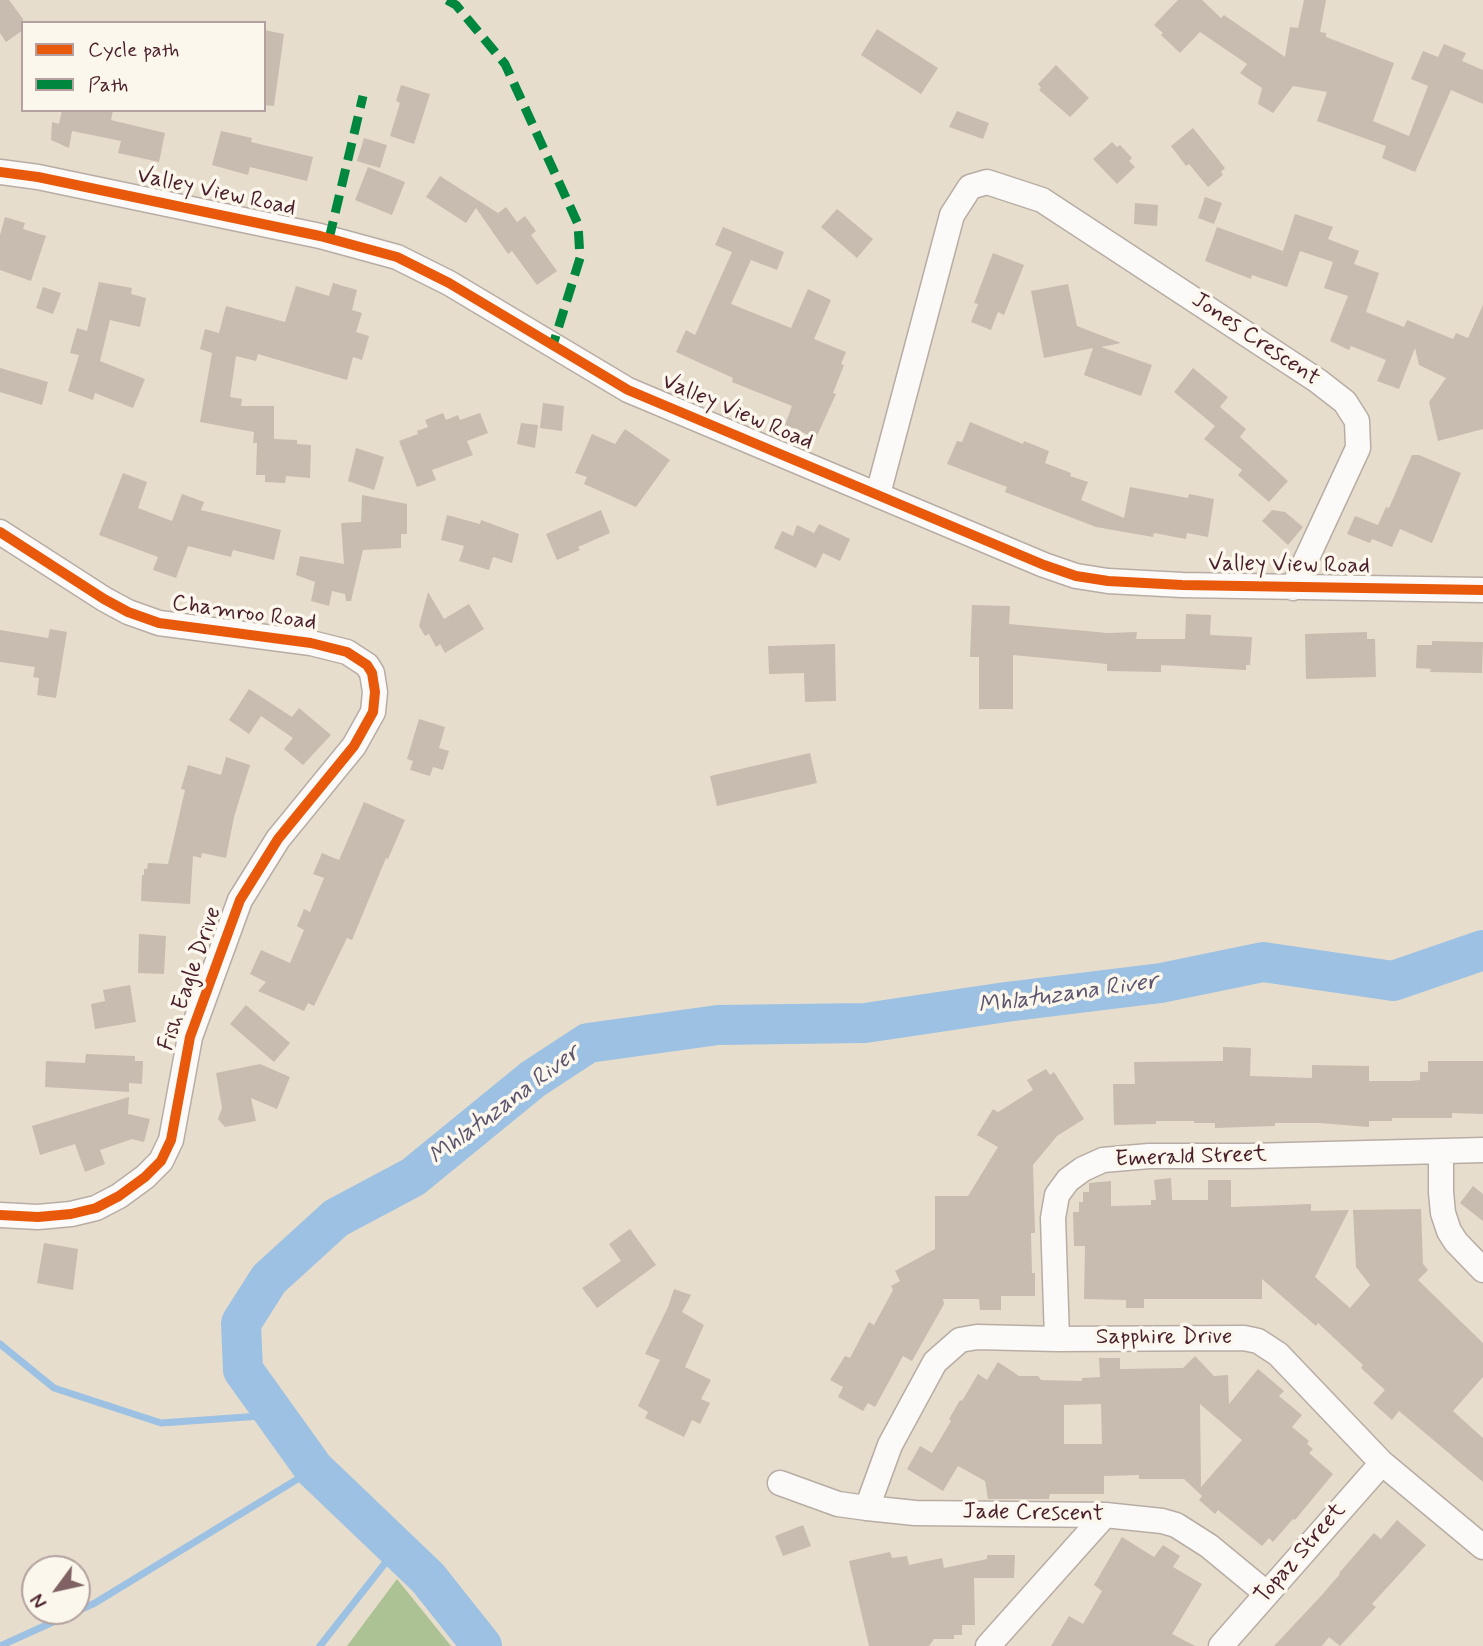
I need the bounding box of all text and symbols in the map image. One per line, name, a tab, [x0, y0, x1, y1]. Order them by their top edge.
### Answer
legend	[21, 21, 266, 112]
text: Cycle path	[88, 36, 179, 64]
text: Path	[88, 71, 128, 99]
street label: Valley View Road	[134, 163, 298, 223]
street label: Jones Crescent	[1186, 287, 1324, 393]
street label: Valley View Road	[657, 369, 817, 457]
street label: Valley View Road	[1208, 551, 1370, 581]
street label: Chamroo Road	[170, 590, 318, 638]
street label: Fish Eagle Drive	[153, 903, 229, 1055]
water label: Mhlatuzana River	[976, 968, 1160, 1022]
water label: Mhlatuzana River	[424, 1040, 586, 1172]
street label: Emerald Street	[1115, 1142, 1267, 1174]
street label: Sapphire Drive	[1096, 1324, 1232, 1352]
street label: Topaz Street	[1250, 1498, 1352, 1610]
street label: Jade Crescent	[962, 1499, 1104, 1529]
north arrow	[21, 1555, 91, 1625]
text: N	[26, 1589, 54, 1613]

